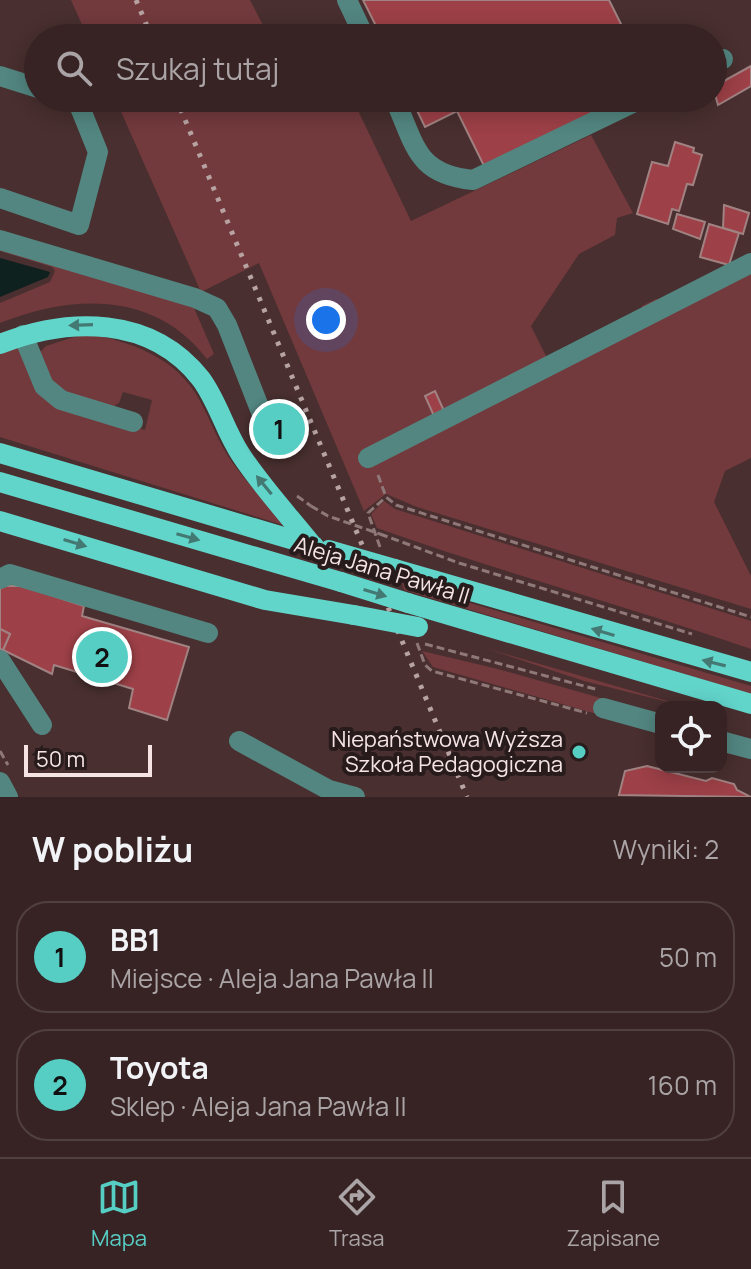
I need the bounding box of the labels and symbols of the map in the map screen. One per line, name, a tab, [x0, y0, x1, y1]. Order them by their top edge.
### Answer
your location	[306, 300, 346, 340]
one-way arrow	[68, 319, 94, 332]
pin: 1	[253, 399, 305, 459]
one-way arrow	[255, 475, 272, 496]
street label: Aleja Jana Pawła II	[291, 529, 473, 611]
one-way arrow	[176, 531, 200, 544]
one-way arrow	[63, 537, 87, 550]
one-way arrow	[363, 587, 387, 599]
one-way arrow	[591, 625, 615, 638]
pin: 2	[76, 627, 128, 687]
one-way arrow	[702, 657, 727, 669]
place label: Niepaństwowa Wyższa Szkoła Pedagogiczna	[331, 724, 563, 779]
scale bar	[24, 741, 152, 777]
marker: Niepaństwowa Wyższa Szkoła Pedagogiczna	[570, 743, 588, 761]

